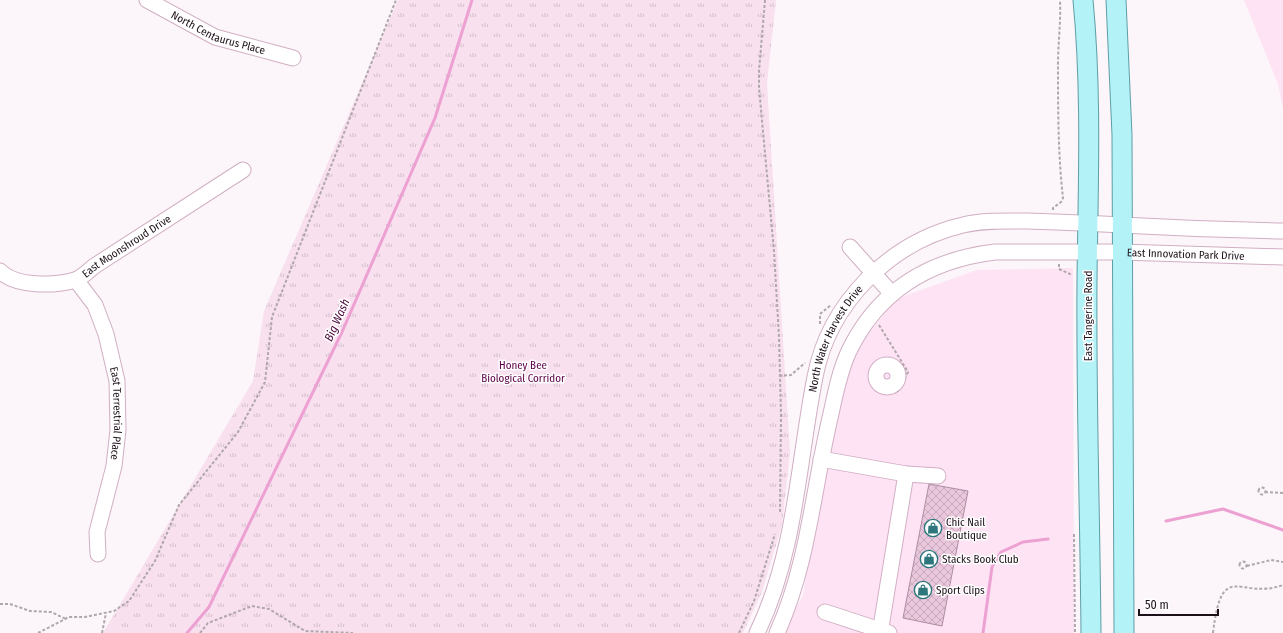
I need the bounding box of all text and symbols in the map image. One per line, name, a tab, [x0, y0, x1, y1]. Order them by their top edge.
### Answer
street label: North Centaurus Place	[169, 8, 267, 57]
street label: East Moonshroud Drive	[79, 212, 173, 280]
street label: East Innovation Park Drive	[1127, 246, 1245, 262]
street label: East Tangerine Road	[1082, 271, 1095, 361]
street label: North Water Harvest Drive	[806, 282, 865, 393]
water label: Big Wash	[321, 297, 353, 343]
park label: Honey Bee Biological Corridor	[481, 359, 565, 385]
street label: East Terrestrial Place	[107, 365, 125, 461]
place label: Chic Nail Boutique	[946, 516, 987, 542]
shop icon: Chic Nail Boutique	[923, 518, 943, 538]
shop icon: Stacks Book Club	[919, 549, 939, 569]
place label: Stacks Book Club	[942, 553, 1019, 566]
shop icon: Sport Clips	[913, 580, 933, 600]
place label: Sport Clips	[936, 584, 985, 597]
scale bar	[1139, 591, 1218, 617]
text: 50 m	[1145, 598, 1169, 612]

